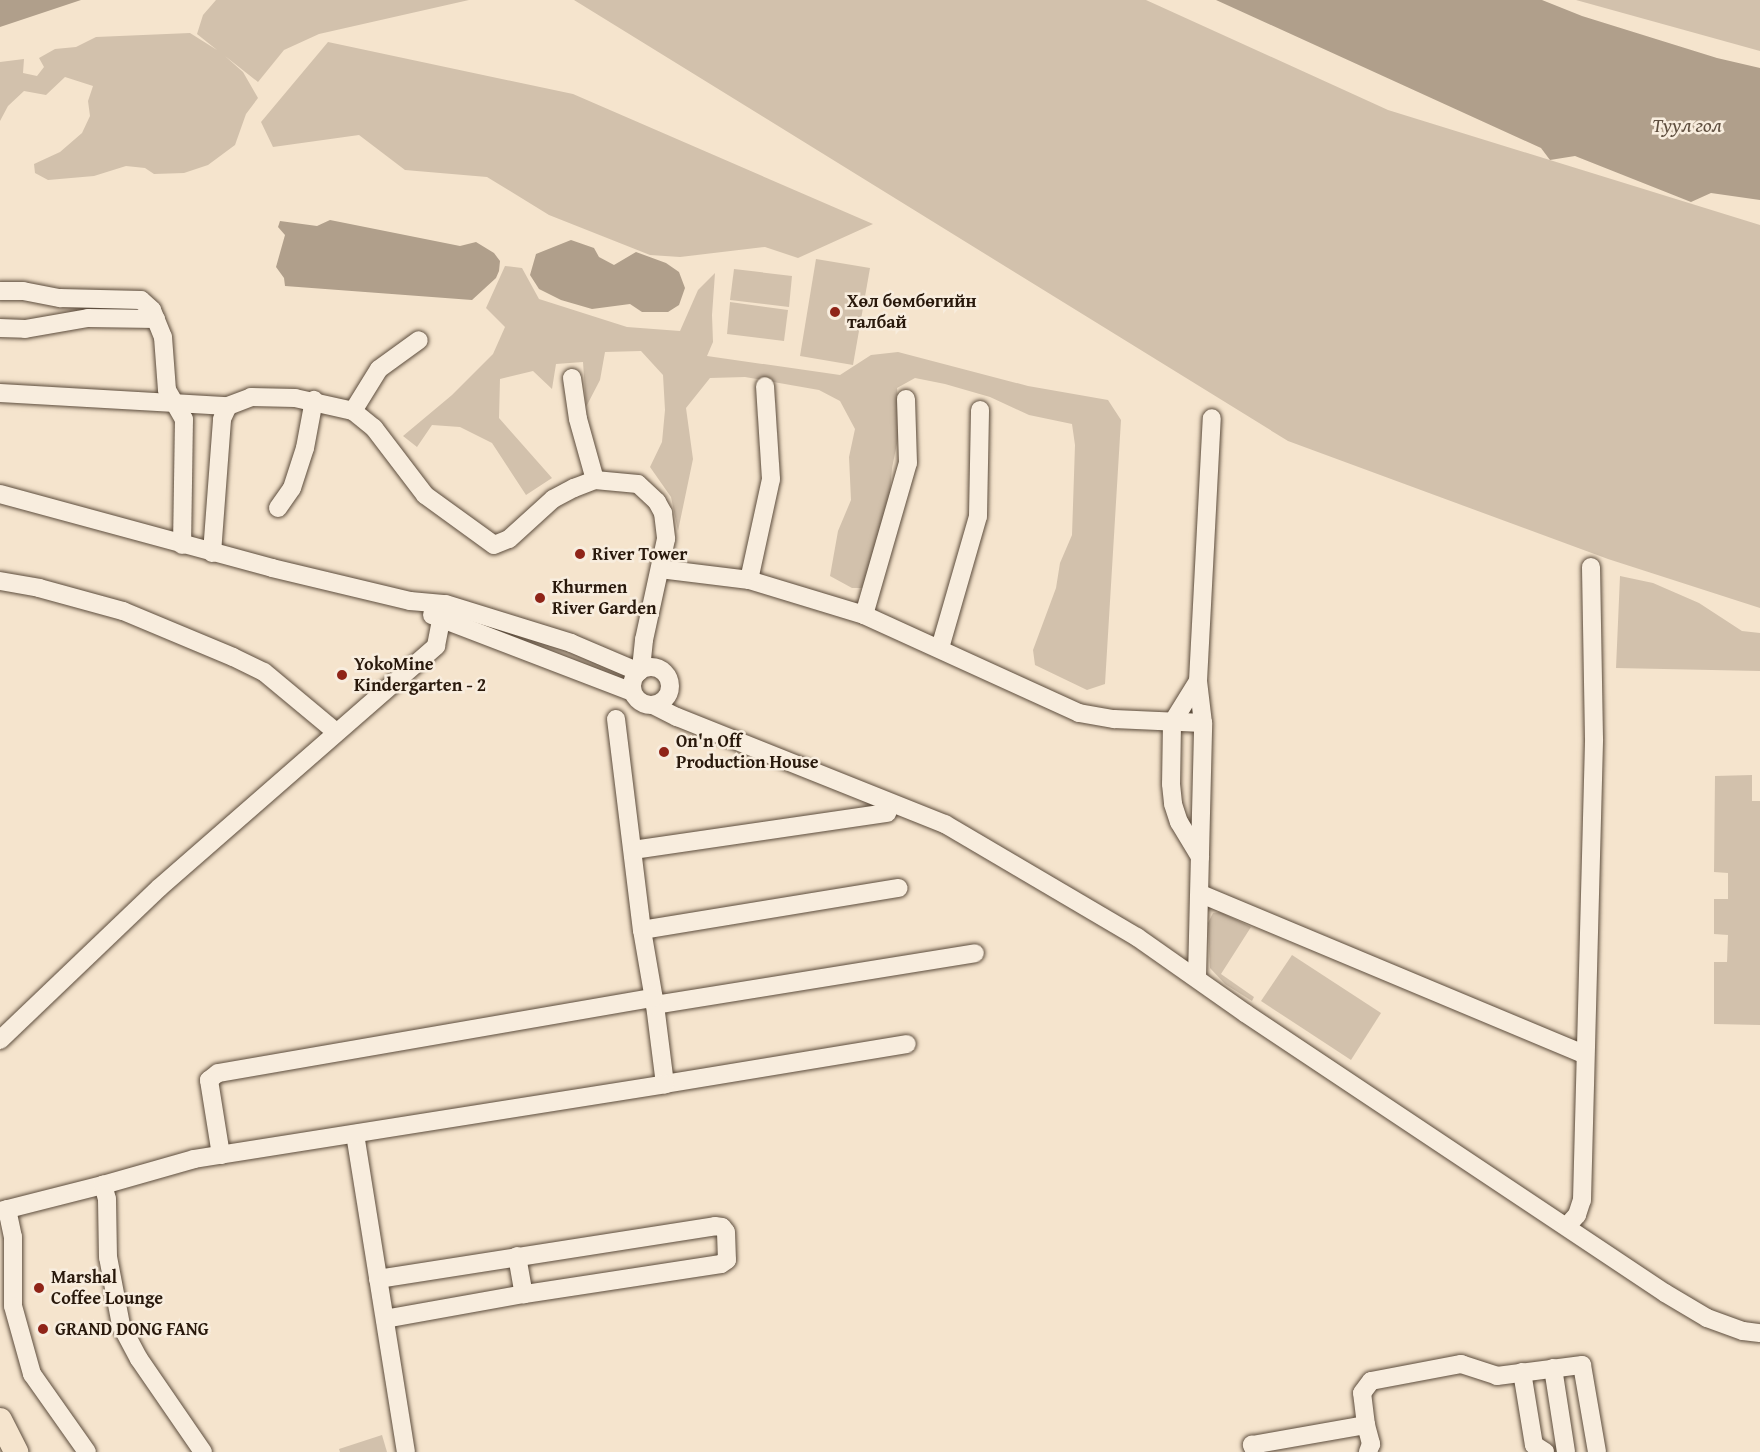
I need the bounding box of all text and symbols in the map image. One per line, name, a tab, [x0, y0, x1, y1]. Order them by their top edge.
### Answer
water label: Туул гол	[1652, 112, 1722, 136]
place label: Хөл бөмбөгийн талбай	[847, 291, 977, 334]
marker: Хөл бөмбөгийн талбай	[828, 305, 842, 319]
place label: River Tower	[592, 543, 688, 565]
marker: River Tower	[573, 547, 587, 561]
place label: Khurmen River Garden	[552, 577, 657, 620]
marker: Khurmen River Garden	[533, 591, 547, 605]
place label: YokoMine Kindergarten - 2	[354, 654, 486, 696]
marker: YokoMine Kindergarten - 2	[335, 668, 349, 682]
place label: On'n Off Production House	[676, 731, 819, 774]
marker: On'n Off Production House	[657, 745, 671, 759]
place label: Marshal Coffee Lounge	[51, 1267, 163, 1310]
marker: Marshal Coffee Lounge	[32, 1281, 46, 1295]
place label: GRAND DONG FANG	[55, 1318, 209, 1340]
marker: GRAND DONG FANG	[36, 1322, 50, 1336]

